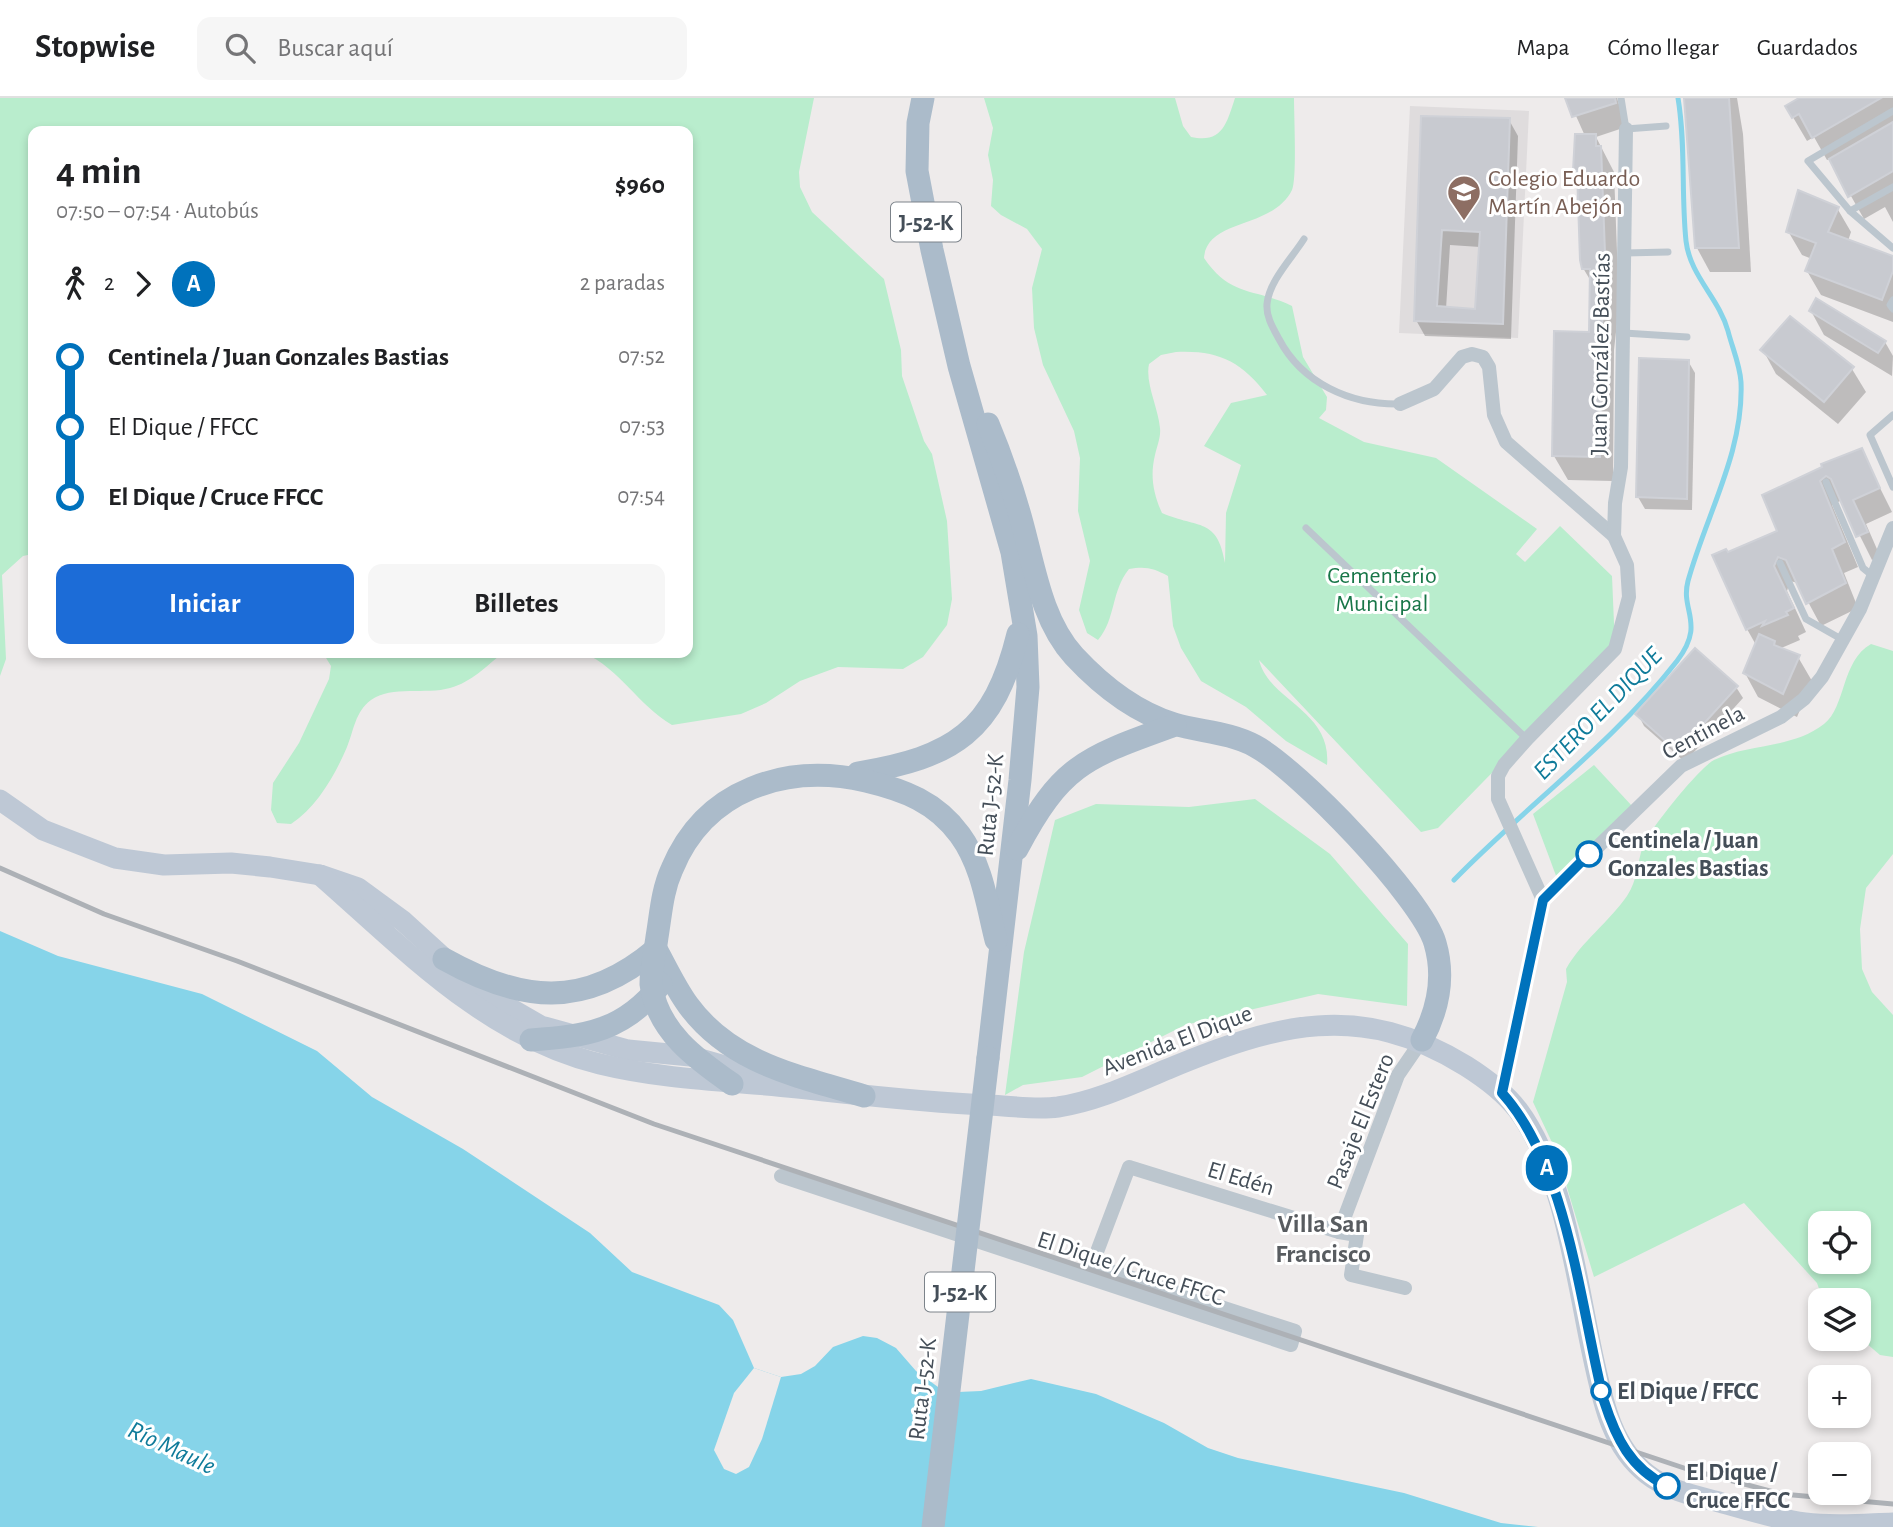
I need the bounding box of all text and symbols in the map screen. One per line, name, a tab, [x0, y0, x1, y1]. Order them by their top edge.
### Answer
search box	[197, 17, 687, 80]
icon: search	[221, 29, 259, 67]
text: Stopwise	[35, 31, 155, 64]
text: Buscar aquí	[277, 35, 393, 61]
text: Mapa	[1516, 36, 1570, 60]
text: Cómo llegar	[1608, 36, 1719, 60]
text: Guardados	[1757, 36, 1858, 60]
text: 4 min	[56, 153, 142, 191]
place label: Colegio Eduardo Martín Abejón	[1488, 167, 1640, 219]
text: $960	[615, 172, 665, 198]
school or university icon: Colegio Eduardo Martín Abejón	[1445, 173, 1483, 222]
text: 07:50 – 07:54 · Autobús	[56, 200, 259, 223]
road number: J-52-K	[891, 203, 961, 242]
street label: Juan González Bastías	[1587, 253, 1615, 456]
icon: walk	[56, 265, 94, 303]
icon: forward	[124, 265, 162, 303]
text: 2	[104, 272, 114, 295]
text: A	[186, 272, 201, 296]
text: 2 paradas	[580, 272, 665, 295]
text: Centinela / Juan Gonzales Bastias	[108, 344, 449, 370]
text: 07:52	[618, 345, 665, 368]
text: El Dique / FFCC	[108, 414, 258, 440]
text: 07:53	[619, 415, 665, 438]
text: El Dique / Cruce FFCC	[108, 484, 323, 510]
text: 07:54	[617, 485, 665, 508]
button: Iniciar	[56, 564, 354, 644]
button: Billetes	[368, 564, 665, 644]
park label: Cementerio Municipal	[1327, 564, 1437, 616]
water label: ESTERO EL DIQUE	[1528, 642, 1668, 785]
street label: Centinela	[1658, 701, 1749, 764]
street label: Ruta J-52-K	[974, 752, 1008, 857]
place label: Centinela / Juan Gonzales Bastias	[1608, 829, 1768, 881]
marker: Centinela / Juan Gonzales Bastias	[1576, 841, 1602, 867]
street label: Avenida El Dique	[1099, 1001, 1256, 1080]
street label: Pasaje El Estero	[1323, 1050, 1399, 1193]
line badge: A	[1524, 1145, 1570, 1191]
text: A	[1540, 1156, 1554, 1180]
street label: El Edén	[1205, 1158, 1277, 1200]
district label: Villa San Francisco	[1275, 1211, 1371, 1267]
map controls	[1808, 1211, 1871, 1505]
button: locate	[1808, 1211, 1871, 1274]
street label: El Dique / Cruce FFCC	[1034, 1227, 1227, 1311]
road number: J-52-K	[925, 1273, 995, 1312]
button: layers	[1808, 1288, 1871, 1351]
street label: Ruta J-52-K	[905, 1336, 941, 1442]
button: +	[1808, 1365, 1871, 1428]
place label: El Dique / FFCC	[1617, 1380, 1759, 1404]
marker: El Dique / FFCC	[1591, 1381, 1611, 1401]
water label: Río Maule	[124, 1416, 219, 1479]
button: −	[1808, 1442, 1871, 1505]
place label: El Dique / Cruce FFCC	[1686, 1461, 1790, 1513]
marker: El Dique / Cruce FFCC	[1654, 1473, 1680, 1499]

